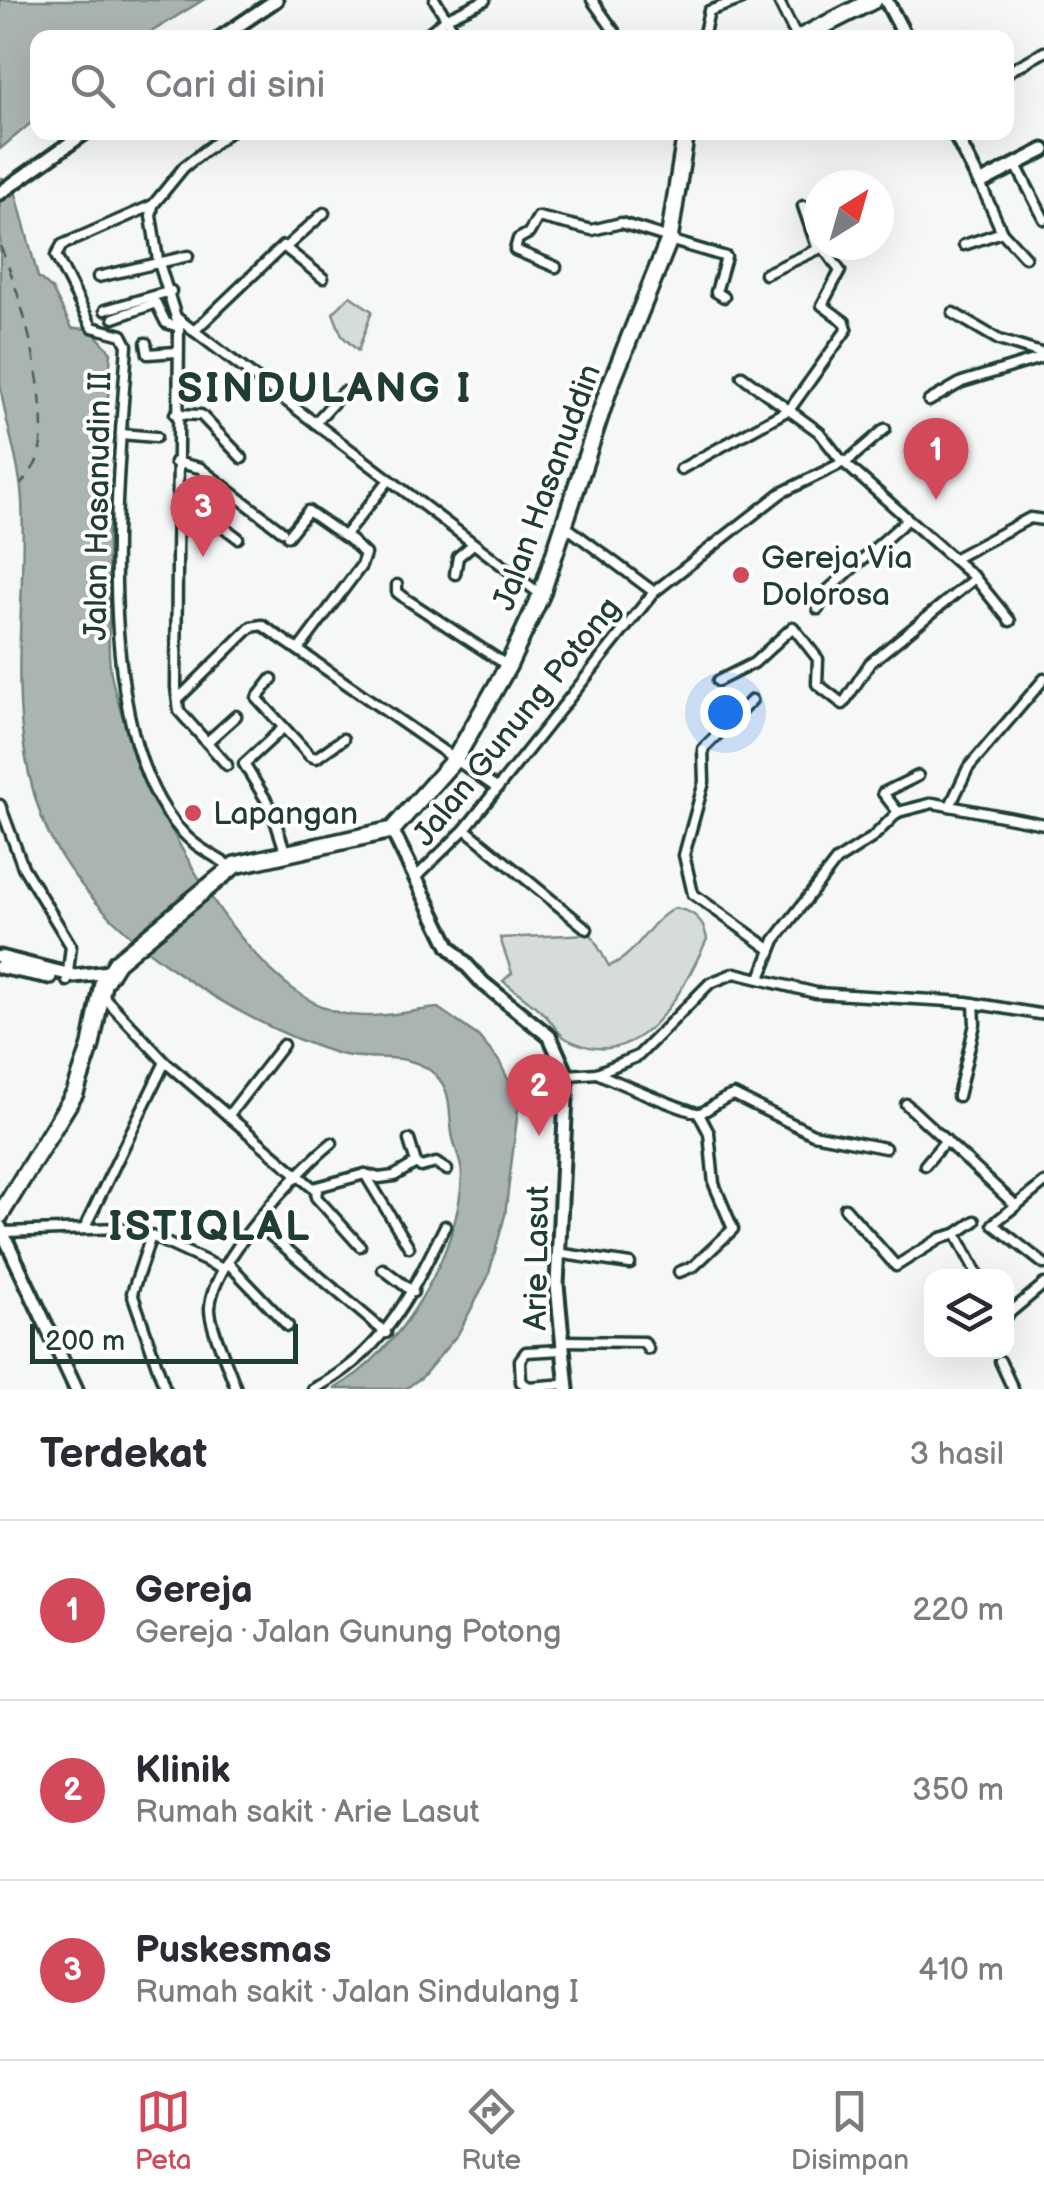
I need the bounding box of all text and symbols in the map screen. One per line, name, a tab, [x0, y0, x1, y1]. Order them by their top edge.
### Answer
search box	[30, 30, 1014, 140]
icon: search	[65, 58, 120, 113]
text: Cari di sini	[145, 63, 325, 108]
north arrow	[804, 170, 894, 260]
street label: Jalan Hasanuddin	[485, 359, 610, 616]
district label: SINDULANG I	[177, 364, 473, 415]
street label: Jalan Hasanudin II	[77, 371, 120, 641]
pin: 1	[904, 418, 968, 500]
pin: 3	[170, 474, 236, 557]
place label: Gereja Via Dolorosa	[761, 539, 913, 615]
marker: Gereja Via Dolorosa	[730, 564, 752, 586]
street label: Jalan Gunung Potong	[405, 590, 629, 854]
your location	[700, 687, 751, 738]
place label: Lapangan	[213, 795, 358, 834]
marker: Lapangan	[182, 802, 204, 824]
pin: 2	[506, 1054, 572, 1136]
street label: Arie Lasut	[517, 1185, 558, 1331]
district label: ISTIQLAL	[108, 1202, 312, 1253]
map controls	[924, 1269, 1014, 1359]
button: layers	[924, 1269, 1014, 1359]
scale bar	[30, 1319, 298, 1364]
text: 200 m	[45, 1325, 125, 1358]
text: Terdekat	[40, 1429, 207, 1480]
text: 3 hasil	[909, 1435, 1004, 1474]
text: Gereja	[135, 1568, 253, 1613]
text: 1	[66, 1591, 79, 1630]
text: 220 m	[912, 1591, 1004, 1630]
text: Gereja · Jalan Gunung Potong	[135, 1613, 562, 1652]
text: Klinik	[135, 1748, 230, 1793]
text: 2	[63, 1771, 82, 1810]
text: 350 m	[912, 1771, 1004, 1810]
text: Rumah sakit · Arie Lasut	[135, 1793, 480, 1832]
text: Puskesmas	[135, 1928, 331, 1973]
text: 3	[63, 1951, 82, 1990]
text: 410 m	[918, 1951, 1004, 1990]
text: Rumah sakit · Jalan Sindulang I	[135, 1973, 579, 2012]
tab: Peta	[135, 2084, 192, 2177]
tab: Rute	[461, 2084, 521, 2177]
tab: Disimpan	[791, 2084, 909, 2177]

